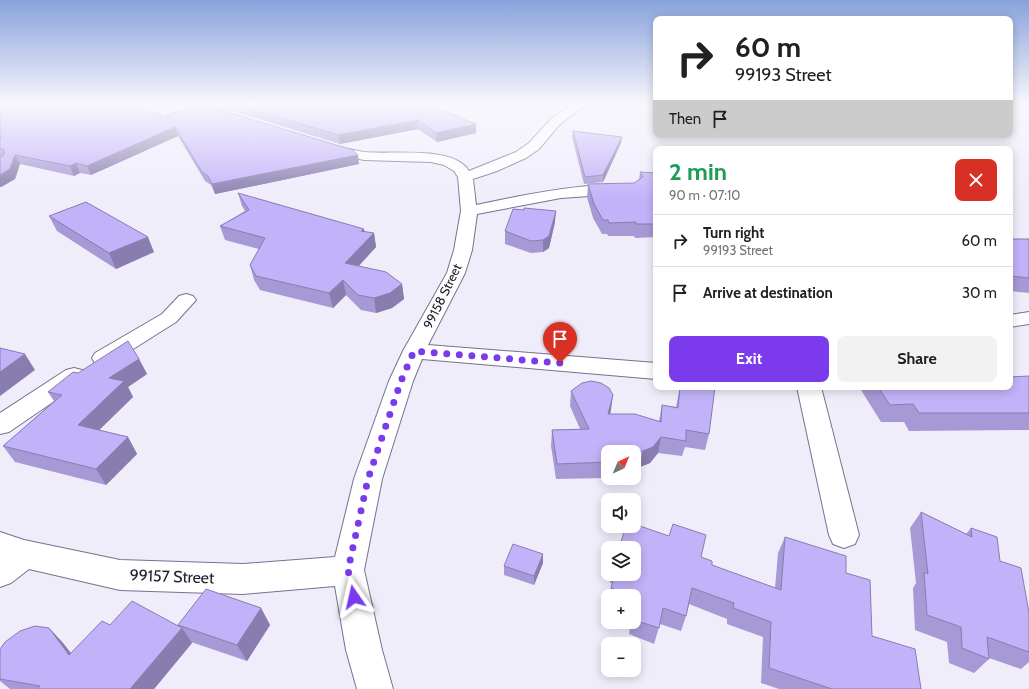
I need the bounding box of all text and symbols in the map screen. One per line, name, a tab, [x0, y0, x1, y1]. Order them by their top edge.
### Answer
text: 60 m	[735, 30, 801, 64]
icon: right	[669, 32, 721, 84]
text: 99193 Street	[735, 64, 832, 86]
icon: arrive	[709, 108, 731, 130]
text: Then	[669, 110, 701, 128]
text: 2 min	[669, 157, 727, 186]
button: close	[955, 159, 997, 201]
text: 90 m · 07:10	[669, 187, 740, 203]
text: Turn right	[703, 224, 764, 242]
icon: right	[669, 230, 691, 252]
text: 60 m	[961, 232, 997, 250]
text: 99193 Street	[703, 242, 773, 258]
street label: 99158 Street	[419, 260, 465, 331]
icon: arrive	[669, 282, 691, 304]
text: Arrive at destination	[703, 284, 833, 302]
text: 30 m	[962, 284, 997, 302]
pin	[543, 322, 577, 363]
icon: arrive	[549, 328, 571, 350]
button: Exit	[669, 336, 829, 382]
button: Share	[837, 336, 997, 382]
north arrow	[601, 445, 641, 485]
map controls	[601, 445, 641, 677]
button: sound	[601, 493, 641, 533]
button: layers	[601, 541, 641, 581]
street label: 99157 Street	[129, 566, 215, 587]
position arrow	[333, 576, 375, 618]
button: +	[601, 589, 641, 629]
button: −	[601, 637, 641, 677]

